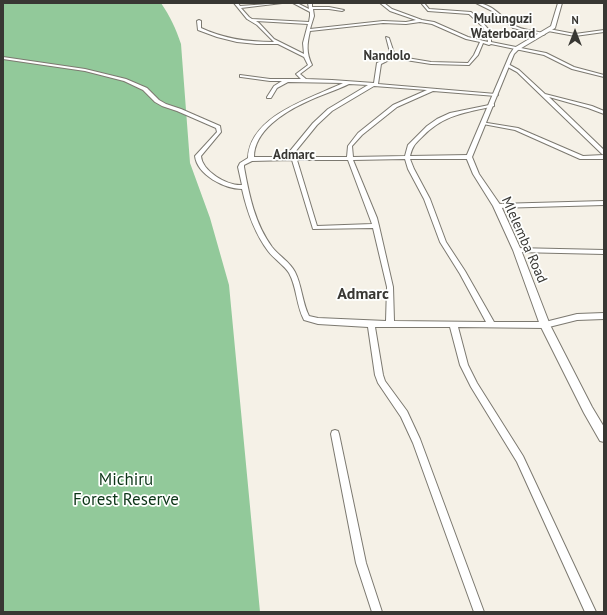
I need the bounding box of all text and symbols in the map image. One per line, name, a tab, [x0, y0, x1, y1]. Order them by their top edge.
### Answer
district label: Mulunguzi Waterboard	[471, 11, 535, 42]
north arrow	[555, 12, 595, 52]
text: N	[571, 13, 579, 27]
district label: Nandolo	[364, 48, 410, 64]
district label: Admarc	[273, 147, 315, 163]
street label: Mlelemba Road	[497, 194, 551, 286]
district label: Admarc	[337, 284, 389, 304]
park label: Michiru Forest Reserve	[73, 470, 179, 510]

